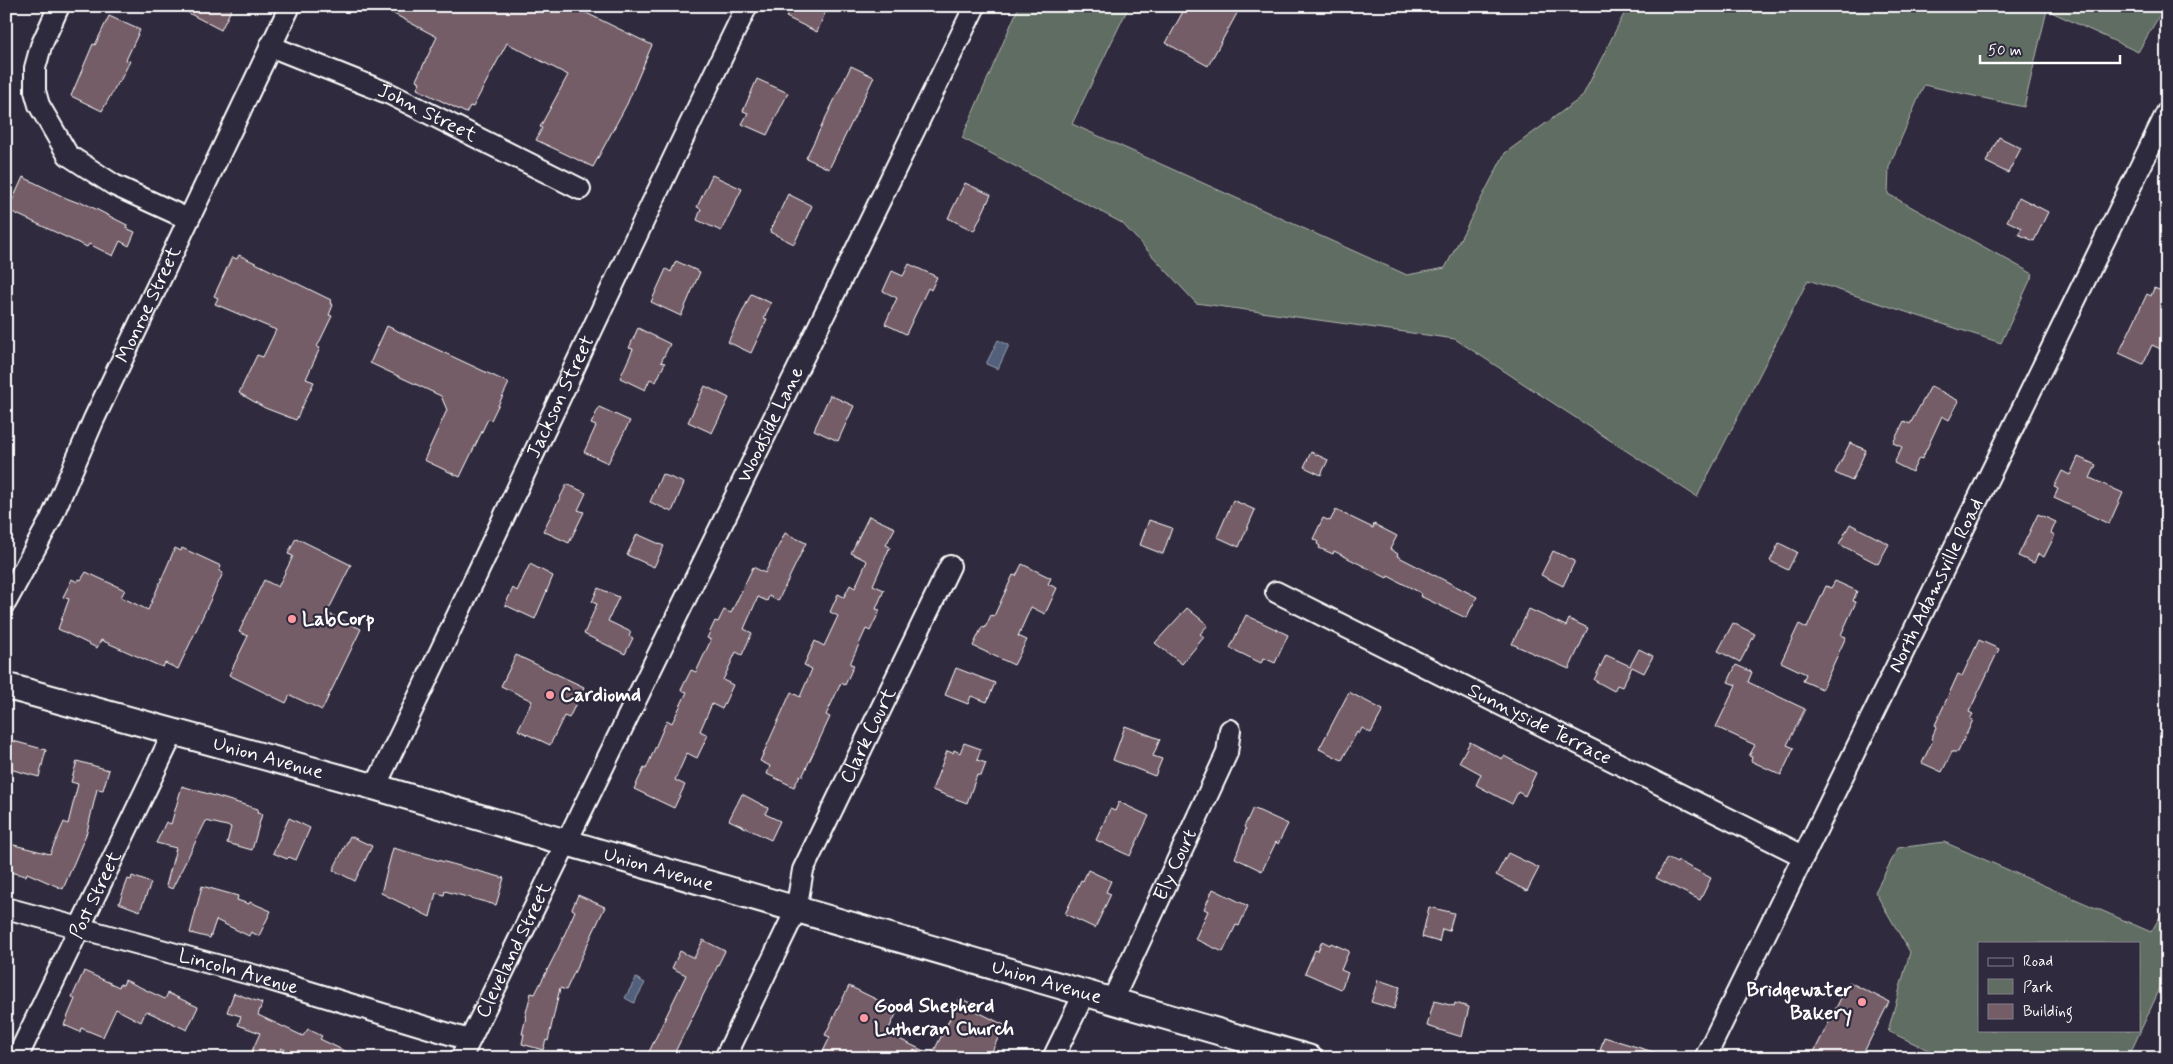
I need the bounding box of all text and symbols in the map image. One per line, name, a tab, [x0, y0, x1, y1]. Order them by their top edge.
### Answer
scale bar	[1980, 32, 2120, 64]
text: 50 m	[1988, 41, 2022, 61]
street label: John Street	[374, 77, 482, 149]
street label: Monroe Street	[109, 242, 188, 367]
street label: Jackson Street	[520, 331, 601, 463]
street label: Woodside Lane	[731, 362, 810, 487]
street label: North Adamsville Road	[1882, 494, 1990, 677]
place label: LabCorp	[302, 606, 375, 633]
marker: LabCorp	[286, 613, 298, 625]
street label: Sunnyside Terrace	[1463, 677, 1616, 771]
place label: Cardiomd	[560, 682, 641, 709]
street label: Clark Court	[833, 683, 903, 788]
marker: Cardiomd	[544, 689, 556, 701]
street label: Union Avenue	[210, 730, 327, 786]
street label: Ely Court	[1147, 824, 1204, 905]
street label: Union Avenue	[600, 841, 717, 898]
street label: Post Street	[63, 846, 128, 943]
street label: Cleveland Street	[469, 878, 558, 1022]
street label: Lincoln Avenue	[175, 942, 302, 1001]
legend	[1978, 942, 2140, 1032]
text: Road	[2023, 952, 2053, 972]
street label: Union Avenue	[988, 953, 1105, 1011]
place label: Bridgewater Bakery	[1747, 977, 1853, 1027]
text: Park	[2023, 978, 2053, 998]
place label: Good Shepherd Lutheran Church	[874, 993, 1015, 1043]
marker: Bridgewater Bakery	[1856, 996, 1868, 1008]
text: Building	[2023, 1002, 2073, 1023]
marker: Good Shepherd Lutheran Church	[858, 1012, 870, 1024]

